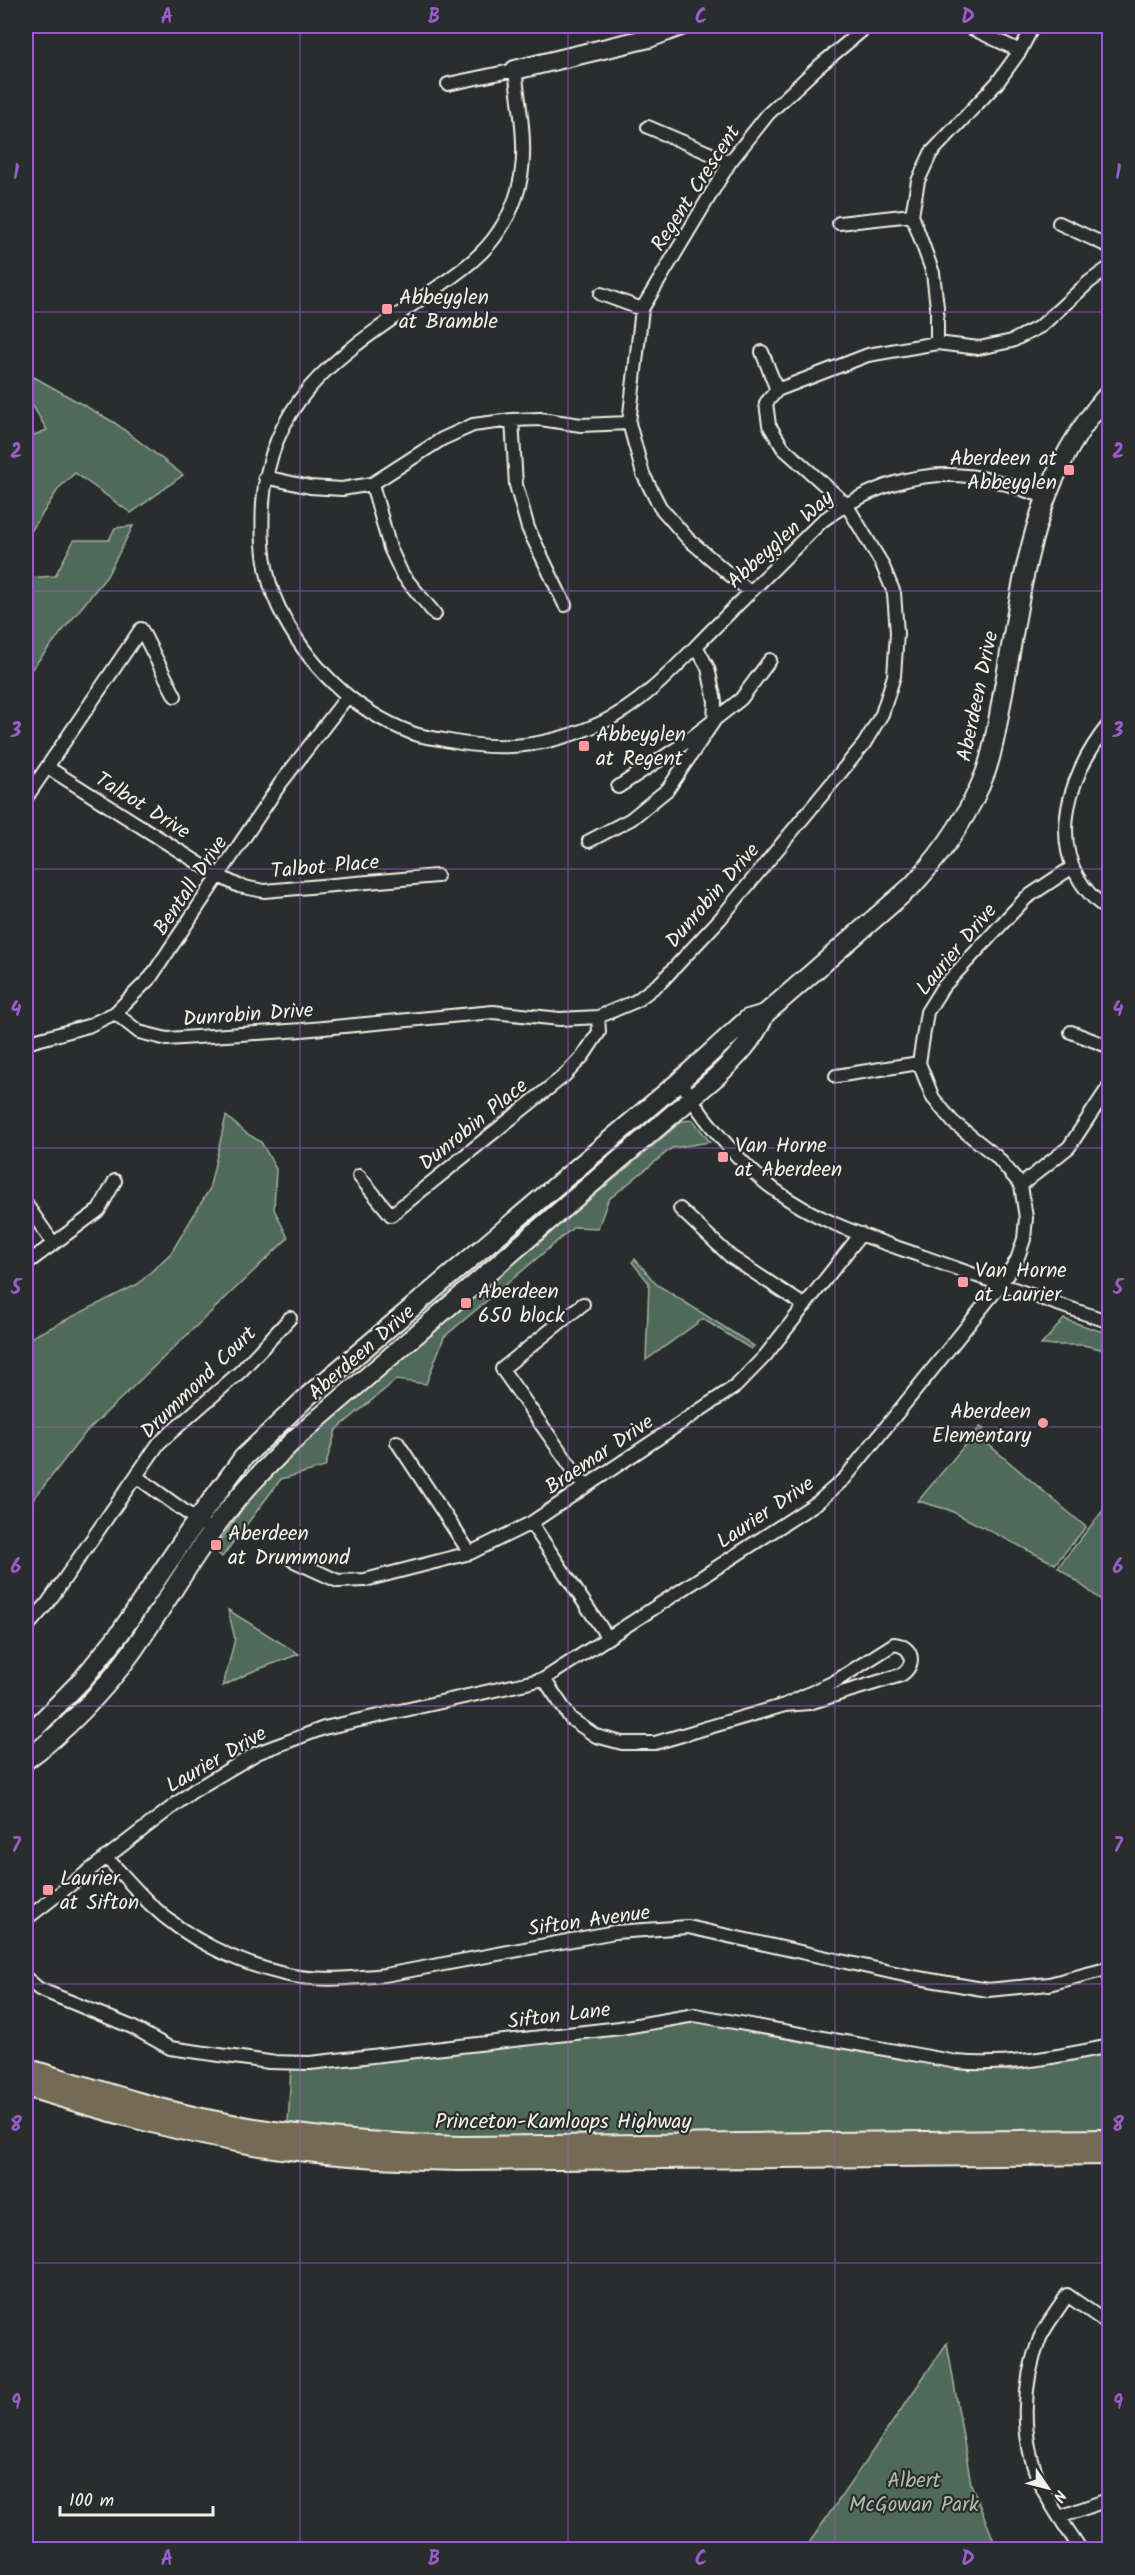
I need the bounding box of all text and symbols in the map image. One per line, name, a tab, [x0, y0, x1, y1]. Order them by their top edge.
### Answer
text: A	[161, 2, 173, 34]
text: B	[428, 2, 440, 34]
text: C	[695, 2, 707, 34]
text: D	[961, 2, 975, 34]
street label: Regent Crescent	[643, 118, 750, 259]
text: 1	[13, 158, 19, 190]
text: 1	[1115, 158, 1121, 190]
place label: Abbeyglen at Bramble	[399, 282, 498, 339]
marker: Abbeyglen at Bramble	[380, 302, 394, 316]
text: 2	[10, 437, 22, 469]
text: 2	[1112, 437, 1124, 469]
place label: Aberdeen at Abbeyglen	[950, 443, 1058, 500]
marker: Aberdeen at Abbeyglen	[1062, 463, 1076, 477]
street label: Abbeyglen Way	[720, 483, 842, 597]
street label: Aberdeen Drive	[949, 627, 1009, 765]
text: 3	[10, 716, 22, 748]
text: 3	[1112, 716, 1124, 748]
place label: Abbeyglen at Regent	[596, 719, 686, 776]
marker: Abbeyglen at Regent	[577, 739, 591, 753]
street label: Talbot Drive	[88, 764, 197, 849]
street label: Bentall Drive	[146, 829, 237, 943]
street label: Dunrobin Drive	[658, 835, 769, 956]
street label: Talbot Place	[270, 846, 381, 889]
street label: Laurier Drive	[909, 896, 1006, 1003]
street label: Dunrobin Drive	[182, 994, 315, 1037]
text: 4	[11, 995, 22, 1027]
text: 4	[1113, 995, 1124, 1027]
street label: Dunrobin Place	[412, 1070, 536, 1180]
place label: Van Horne at Aberdeen	[735, 1130, 842, 1187]
marker: Van Horne at Aberdeen	[716, 1150, 730, 1164]
place label: Van Horne at Laurier	[975, 1255, 1067, 1312]
text: 5	[10, 1273, 23, 1305]
text: 5	[1112, 1273, 1125, 1305]
marker: Van Horne at Laurier	[956, 1275, 970, 1289]
place label: Aberdeen 650 block	[478, 1276, 565, 1333]
marker: Aberdeen 650 block	[459, 1296, 473, 1310]
street label: Aberdeen Drive	[301, 1297, 423, 1409]
street label: Drummond Court	[133, 1318, 265, 1447]
place label: Aberdeen Elementary	[932, 1396, 1031, 1453]
street label: Braemar Drive	[539, 1406, 661, 1504]
marker: Aberdeen Elementary	[1036, 1416, 1050, 1430]
street label: Laurier Drive	[710, 1468, 822, 1558]
place label: Aberdeen at Drummond	[228, 1518, 350, 1575]
marker: Aberdeen at Drummond	[209, 1538, 223, 1552]
text: 6	[11, 1552, 22, 1584]
text: 6	[1113, 1552, 1124, 1584]
street label: Laurier Drive	[160, 1718, 274, 1803]
text: 7	[11, 1831, 21, 1863]
text: 7	[1113, 1831, 1123, 1863]
place label: Laurier at Sifton	[60, 1863, 139, 1920]
marker: Laurier at Sifton	[41, 1883, 55, 1897]
street label: Sifton Avenue	[526, 1897, 653, 1946]
street label: Sifton Lane	[506, 1994, 613, 2039]
street label: Princeton-Kamloops Highway	[435, 2106, 691, 2139]
text: 8	[10, 2110, 22, 2142]
text: 8	[1112, 2110, 1124, 2142]
text: 9	[11, 2388, 21, 2420]
text: 9	[1113, 2388, 1123, 2420]
north arrow	[1018, 2458, 1078, 2518]
park label: Albert McGowan Park	[849, 2465, 979, 2522]
scale bar	[60, 2479, 213, 2517]
text: N	[1046, 2484, 1072, 2507]
text: 100 m	[69, 2487, 114, 2516]
text: A	[161, 2544, 173, 2575]
text: B	[428, 2544, 440, 2575]
text: C	[695, 2544, 707, 2575]
text: D	[961, 2544, 975, 2575]

